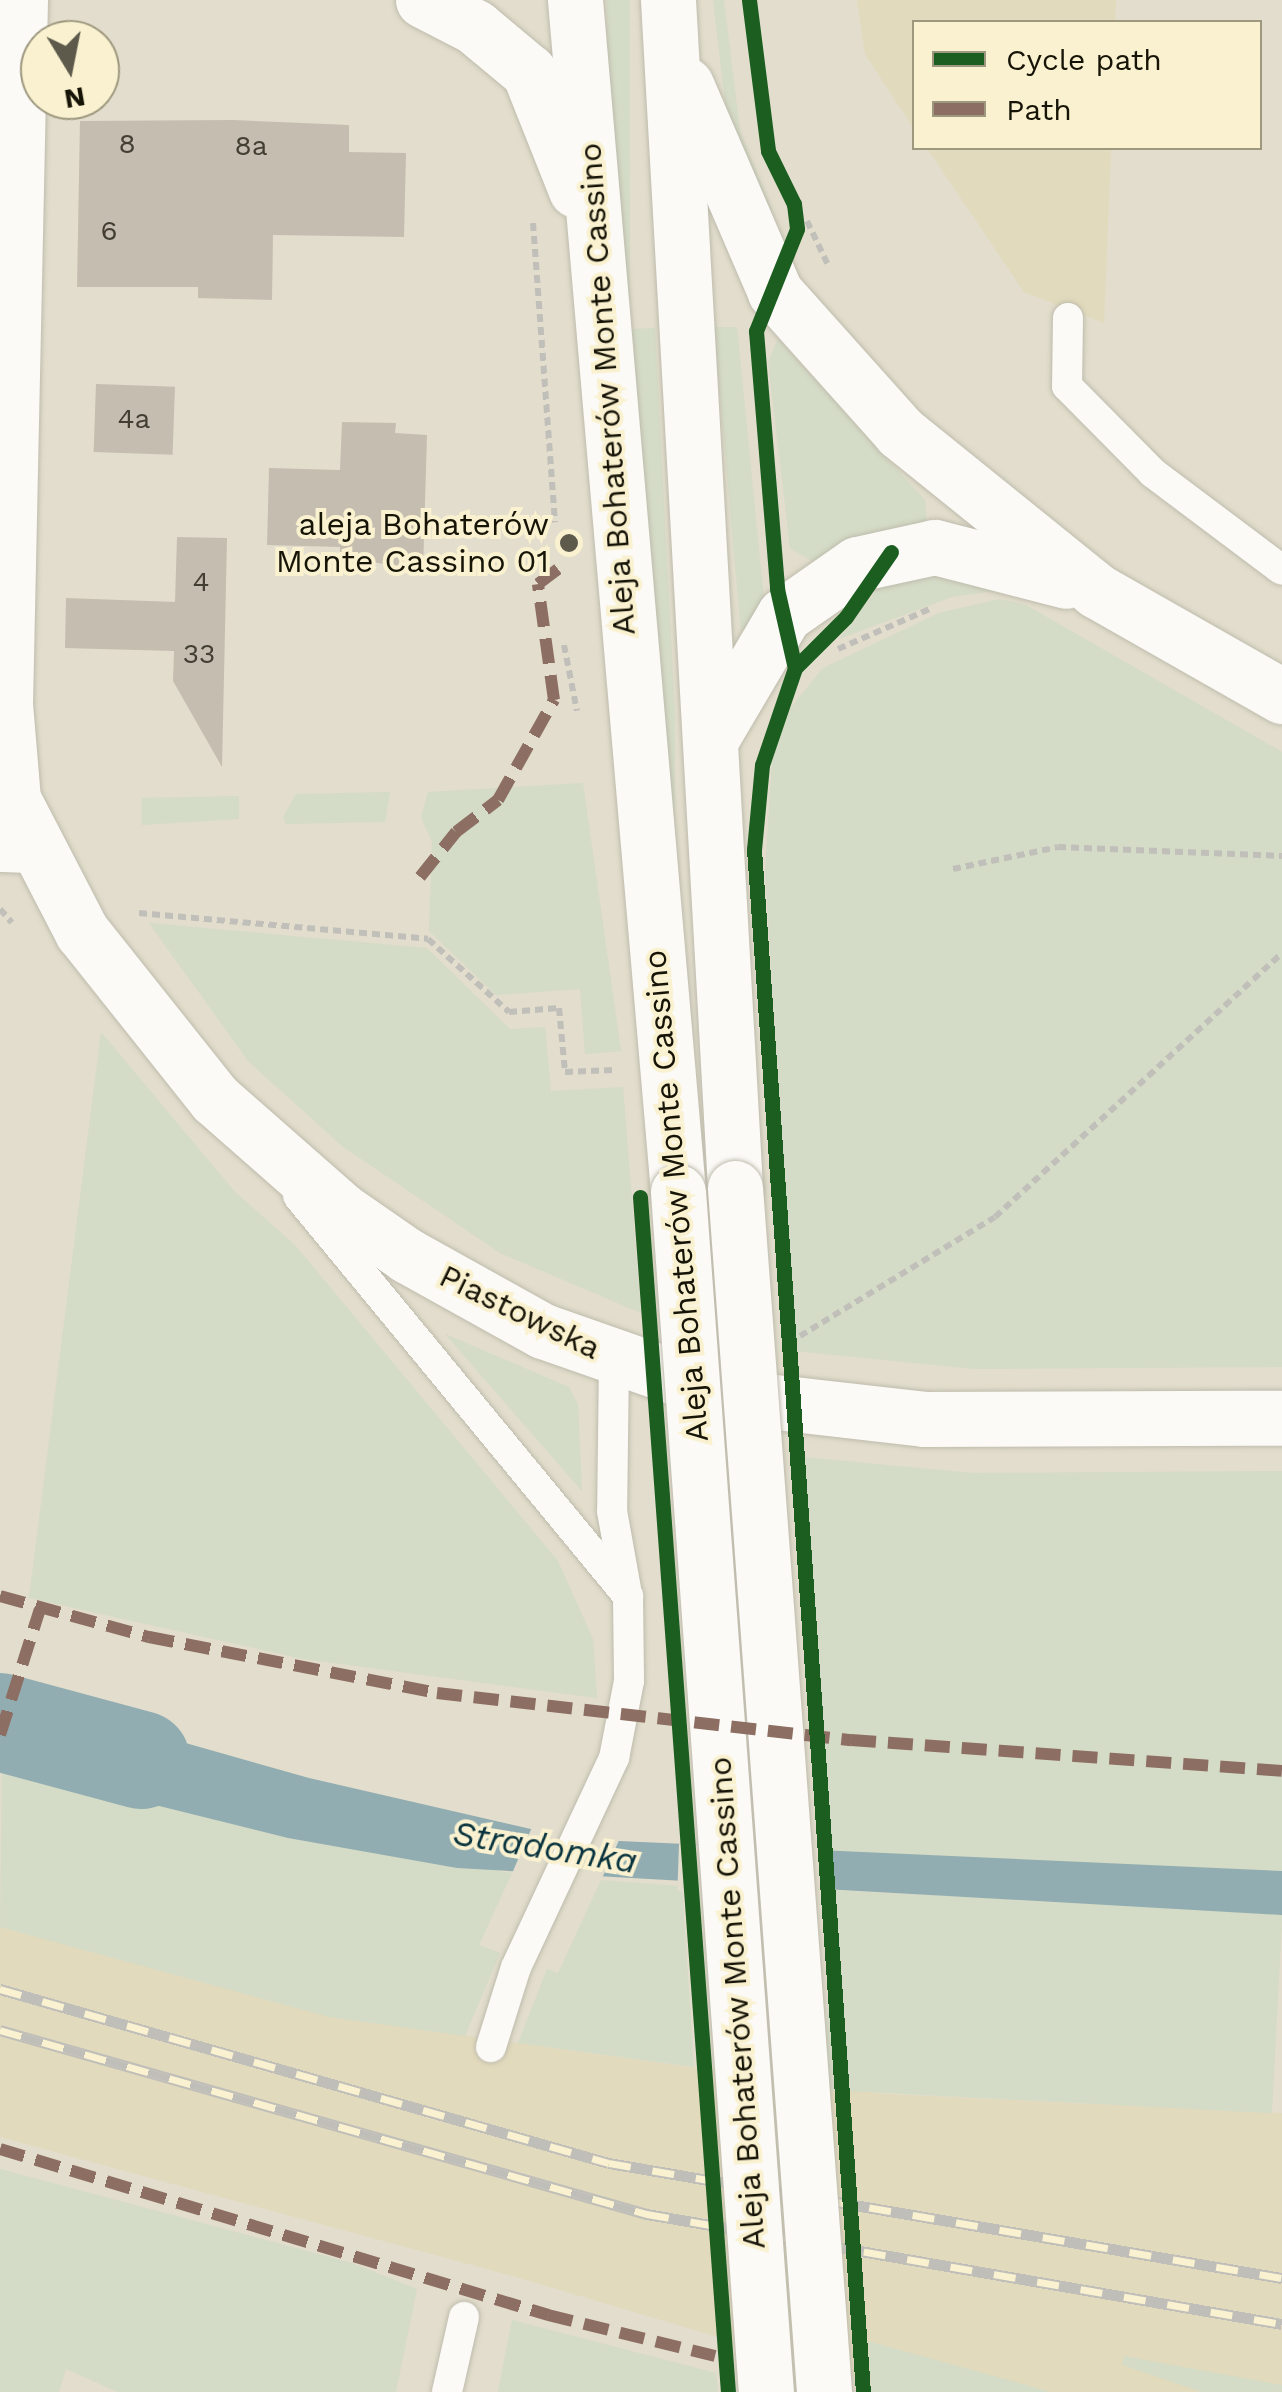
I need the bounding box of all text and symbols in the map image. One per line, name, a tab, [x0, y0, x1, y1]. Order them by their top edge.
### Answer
north arrow	[20, 20, 120, 120]
legend	[912, 20, 1262, 150]
text: Cycle path	[1006, 42, 1162, 77]
text: N	[62, 80, 88, 116]
text: Path	[1006, 92, 1072, 127]
house number: 8	[118, 127, 136, 161]
house number: 8a	[234, 129, 268, 163]
street label: Aleja Bohaterów Monte Cassino	[571, 141, 643, 637]
house number: 6	[100, 214, 118, 248]
house number: 4a	[118, 402, 150, 436]
place label: aleja Bohaterów Monte Cassino 01	[276, 506, 549, 581]
marker: aleja Bohaterów Monte Cassino 01	[558, 532, 580, 554]
house number: 4	[192, 565, 210, 599]
house number: 33	[183, 637, 215, 671]
street label: Aleja Bohaterów Monte Cassino	[635, 948, 717, 1444]
street label: Piastowska	[433, 1257, 607, 1367]
street label: Aleja Bohaterów Monte Cassino	[701, 1755, 773, 2251]
water label: Stradomka	[450, 1812, 640, 1882]

